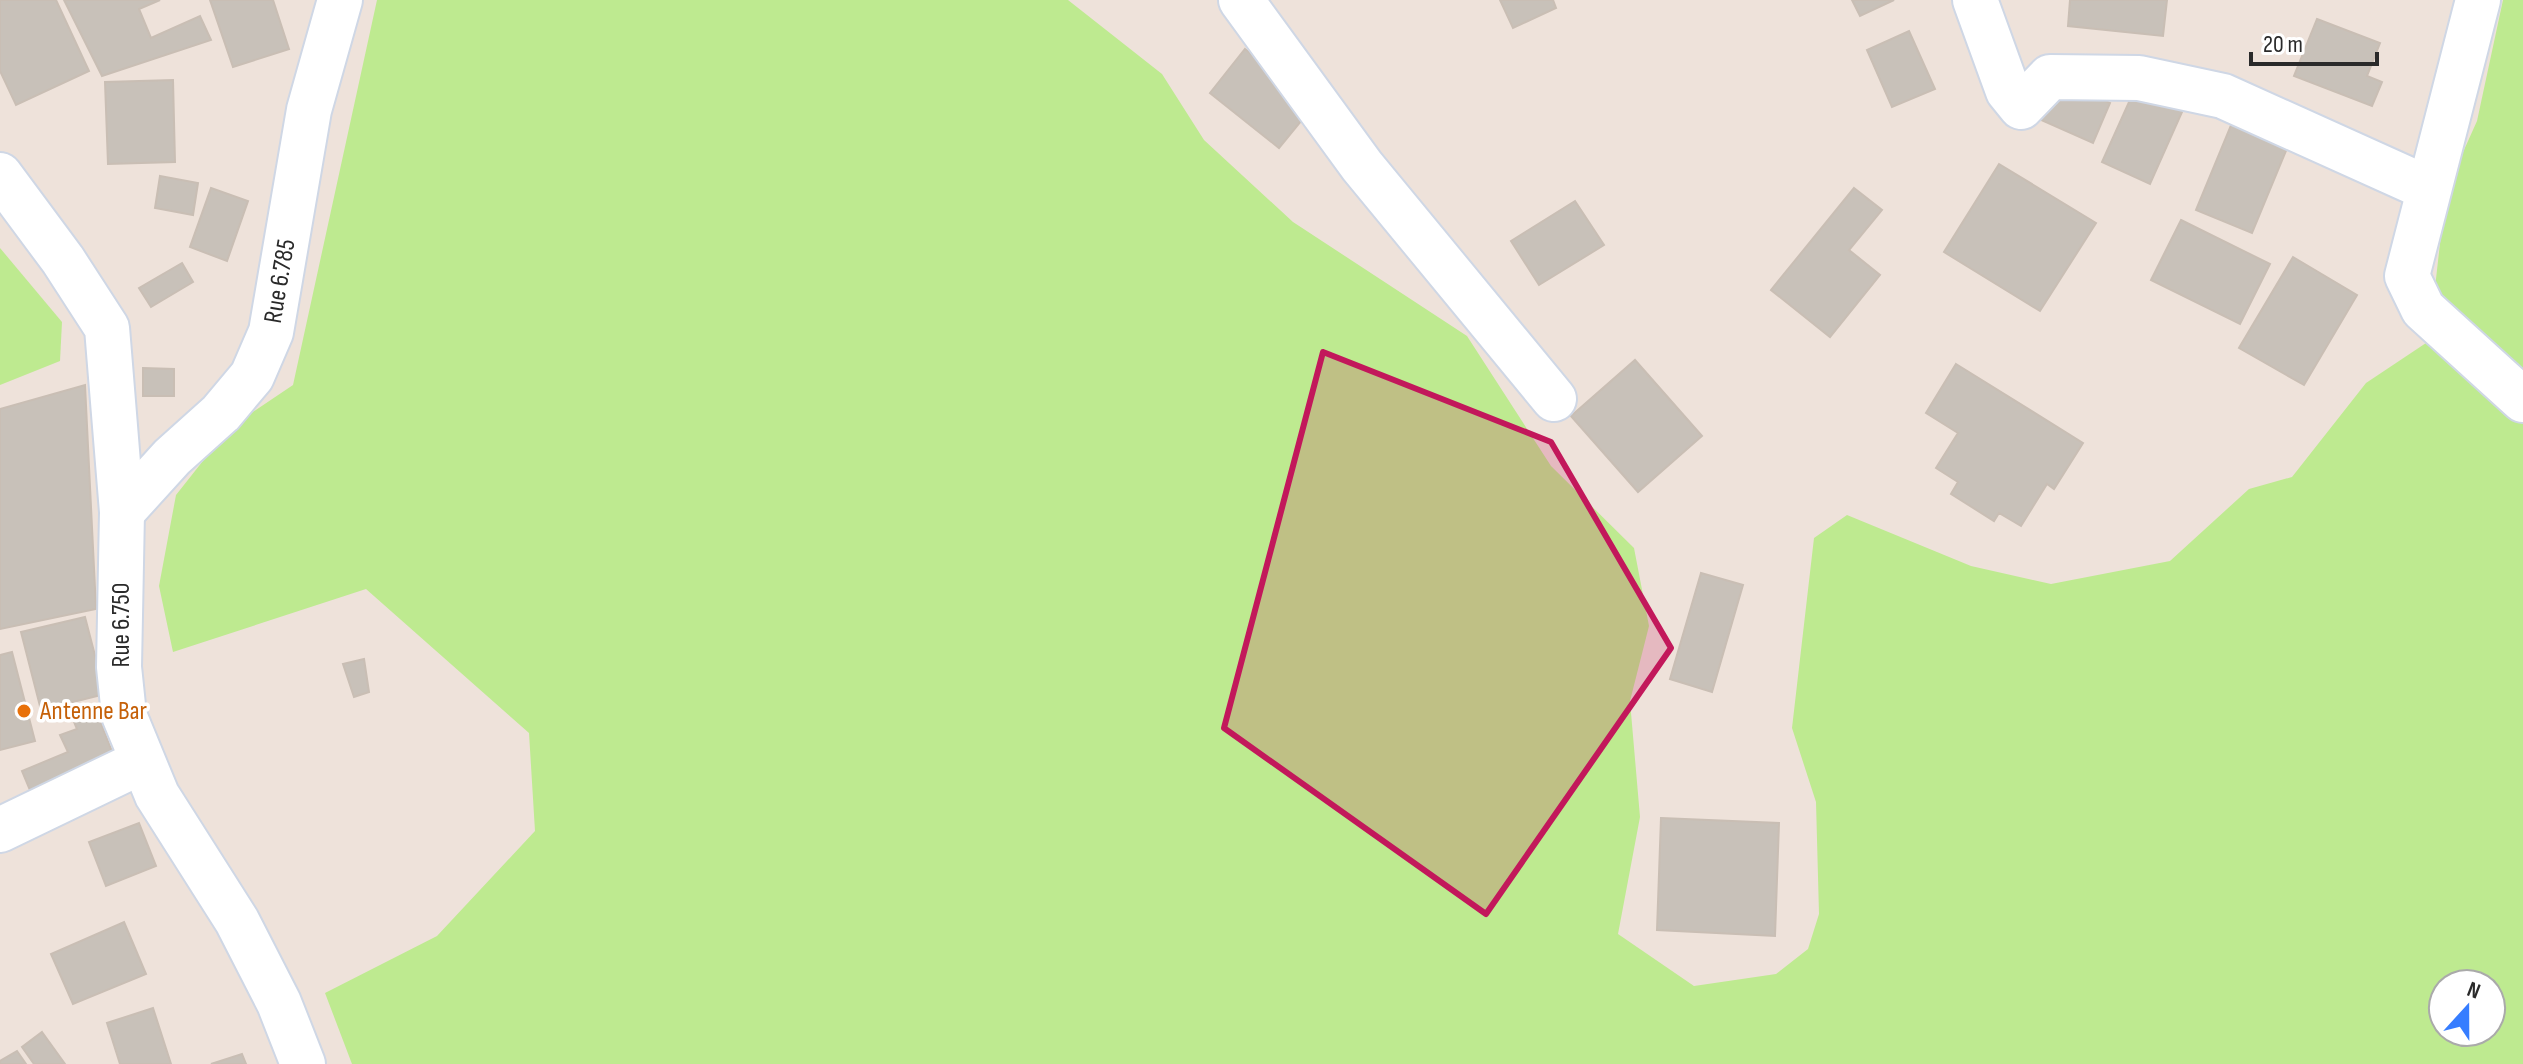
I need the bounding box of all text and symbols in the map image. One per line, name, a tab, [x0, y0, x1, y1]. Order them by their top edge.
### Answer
scale bar	[2251, 16, 2377, 66]
text: 20 m	[2263, 30, 2303, 59]
street label: Rue 6.785	[257, 237, 302, 325]
street label: Rue 6.750	[106, 583, 137, 667]
place label: Antenne Bar	[39, 696, 148, 727]
marker: Antenne Bar	[15, 702, 33, 720]
north arrow	[2427, 968, 2507, 1048]
text: N	[2463, 976, 2484, 1005]

